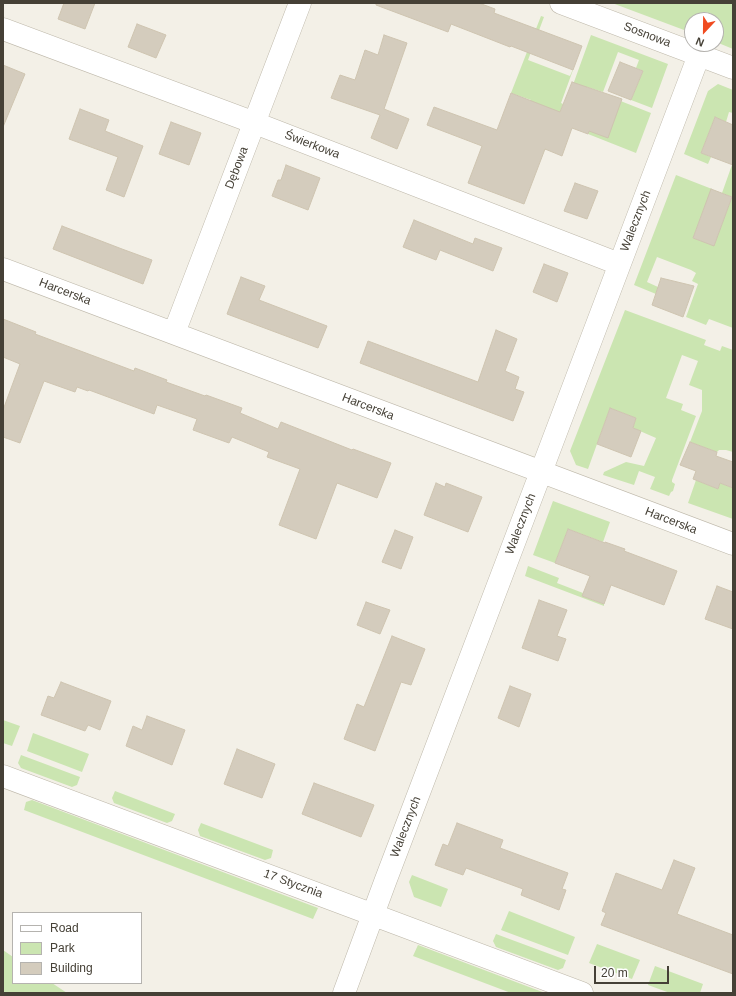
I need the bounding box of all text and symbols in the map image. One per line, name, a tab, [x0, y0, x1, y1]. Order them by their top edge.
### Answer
north arrow	[684, 12, 724, 52]
street label: Sosnowa	[621, 19, 673, 51]
text: N	[694, 35, 706, 49]
street label: Świerkowa	[282, 128, 342, 162]
street label: Dębowa	[222, 145, 252, 191]
street label: Walecznych	[618, 188, 654, 254]
street label: Harcerska	[37, 275, 93, 309]
street label: Harcerska	[340, 390, 396, 424]
street label: Walecznych	[503, 491, 539, 557]
street label: Harcerska	[643, 504, 699, 538]
street label: Walecznych	[388, 794, 424, 860]
street label: 17 Stycznia	[261, 867, 325, 901]
legend	[12, 912, 142, 984]
text: Road	[50, 921, 79, 935]
text: Park	[50, 941, 75, 955]
scale bar	[596, 958, 671, 984]
text: Building	[50, 961, 93, 975]
text: 20 m	[601, 966, 628, 980]

